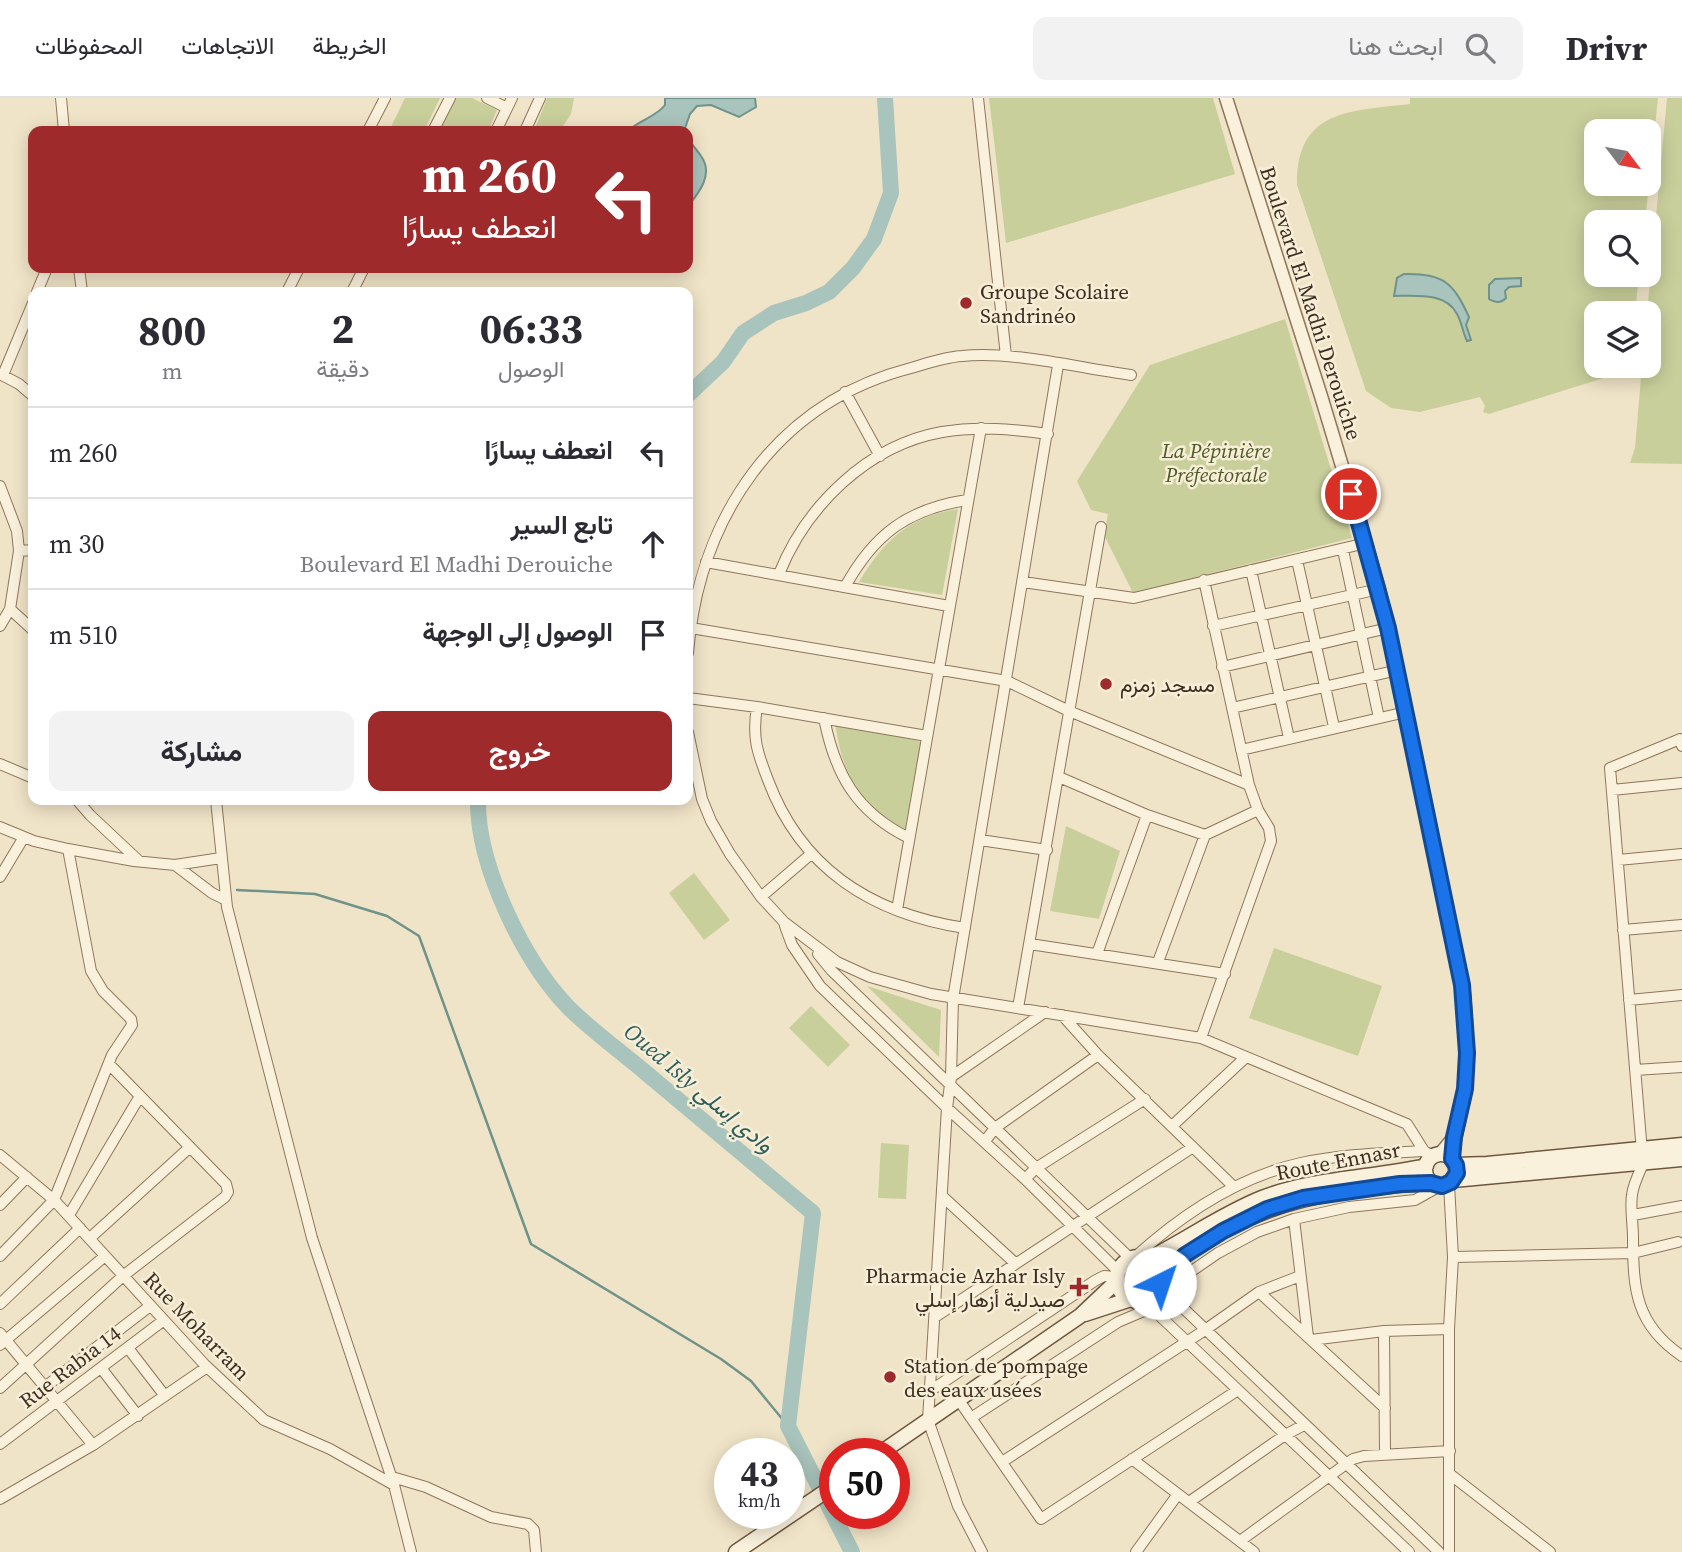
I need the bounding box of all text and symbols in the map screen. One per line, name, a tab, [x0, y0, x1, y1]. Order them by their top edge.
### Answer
search box	[1033, 17, 1523, 80]
text: Drivr	[1565, 26, 1647, 71]
text: ابحث هنا	[1348, 28, 1443, 64]
text: المحفوظات	[35, 29, 143, 62]
text: الاتجاهات	[181, 29, 274, 62]
text: الخريطة	[312, 29, 387, 62]
icon: search	[1461, 29, 1499, 67]
north arrow	[1584, 119, 1661, 196]
map controls	[1584, 119, 1661, 378]
text: 260 m	[422, 141, 557, 208]
icon: left	[581, 154, 672, 245]
street label: Boulevard El Madhi Derouiche	[1253, 163, 1369, 443]
text: انعطف يسارًا	[402, 205, 557, 249]
button: search	[1584, 210, 1661, 287]
place label: Groupe Scolaire Sandrinéo	[980, 277, 1129, 330]
marker: Groupe Scolaire Sandrinéo	[958, 295, 974, 311]
text: 2	[331, 299, 354, 357]
text: 06:33	[479, 299, 583, 357]
text: 800	[138, 301, 206, 359]
button: layers	[1584, 301, 1661, 378]
text: دقيقة	[316, 353, 369, 385]
text: الوصول	[498, 353, 564, 385]
text: m	[162, 355, 182, 387]
text: انعطف يسارًا	[484, 432, 613, 468]
icon: left	[634, 434, 672, 472]
text: 260 m	[49, 435, 118, 471]
park label: La Pépinière Préfectorale	[1161, 436, 1271, 489]
pin	[1321, 464, 1381, 524]
icon: arrive	[1332, 475, 1370, 513]
text: تابع السير	[510, 507, 613, 543]
icon: ahead	[634, 525, 672, 563]
text: 30 m	[49, 526, 105, 562]
text: Boulevard El Madhi Derouiche	[300, 548, 613, 580]
text: الوصول إلى الوجهة	[422, 614, 613, 650]
icon: arrive	[634, 616, 672, 654]
text: 510 m	[49, 617, 118, 653]
place label: مسجد زمزم	[1120, 670, 1215, 699]
marker: مسجد زمزم	[1098, 676, 1114, 692]
button: مشاركة	[49, 711, 354, 791]
button: خروج	[368, 711, 672, 791]
water label: Oued Isly وادي إسلي	[615, 1016, 781, 1163]
street label: Route Ennasr	[1273, 1135, 1403, 1187]
position arrow	[1123, 1246, 1197, 1320]
place label: Pharmacie Azhar Isly صيدلية أزهار إسلي	[865, 1261, 1065, 1317]
street label: Rue Moharram	[138, 1265, 257, 1387]
marker: Pharmacie Azhar Isly صيدلية أزهار إسلي	[1071, 1279, 1087, 1295]
street label: Rue Rabia 14	[13, 1319, 127, 1415]
place label: Station de pompage des eaux usées	[904, 1351, 1088, 1404]
marker: Station de pompage des eaux usées	[882, 1369, 898, 1385]
speed limit sign: 50	[819, 1438, 910, 1529]
text: 43	[741, 1450, 778, 1498]
text: km/h	[738, 1488, 781, 1513]

